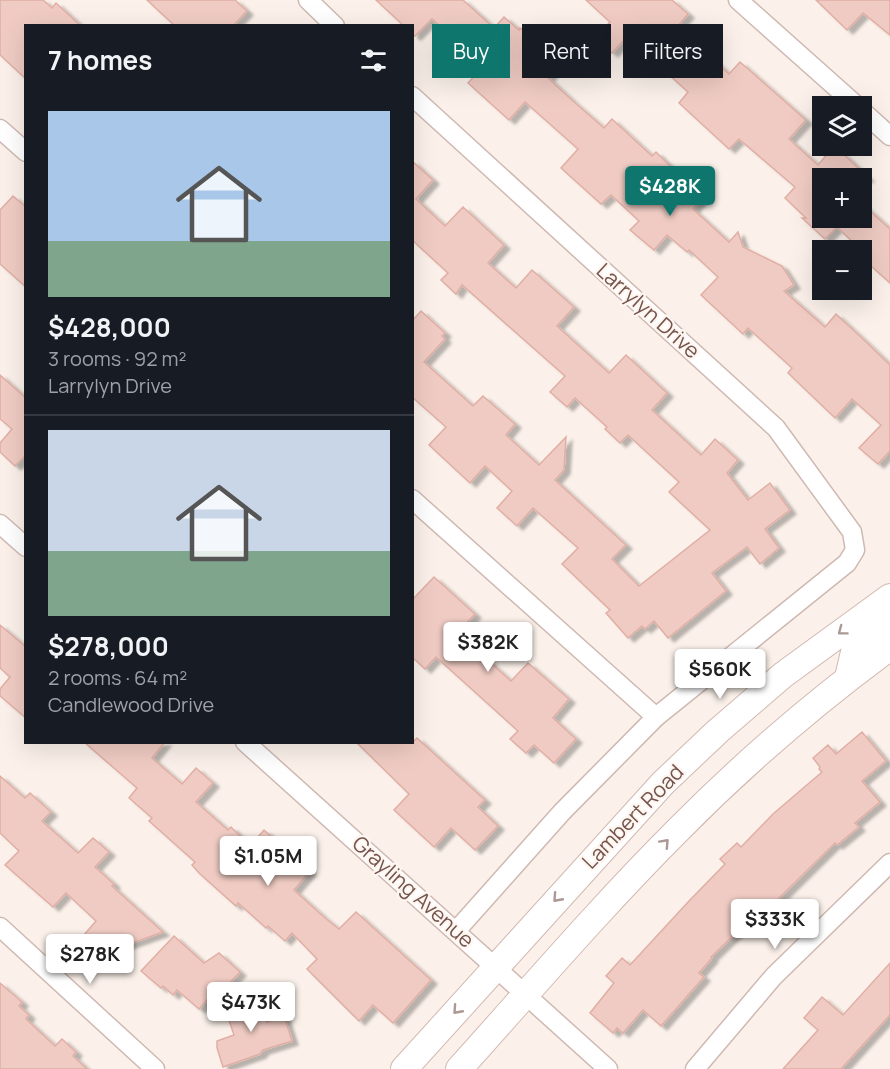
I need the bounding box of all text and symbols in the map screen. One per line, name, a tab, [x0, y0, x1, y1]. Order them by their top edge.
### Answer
chip: Buy	[432, 24, 510, 78]
chip: Rent	[522, 24, 611, 78]
chip: Filters	[623, 24, 723, 78]
text: 7 homes	[48, 42, 152, 78]
icon: filters	[357, 44, 390, 77]
map controls	[812, 96, 872, 300]
button: layers	[812, 96, 872, 156]
icon: home	[165, 150, 273, 258]
pin: $428K	[628, 166, 712, 217]
button: +	[812, 168, 872, 228]
text: $428K	[639, 172, 701, 199]
button: −	[812, 240, 872, 300]
street label: Larrylyn Drive	[591, 256, 706, 364]
text: $428,000	[48, 309, 171, 345]
text: 3 rooms · 92 m²	[48, 345, 187, 372]
text: Larrylyn Drive	[48, 372, 172, 399]
icon: home	[165, 469, 273, 577]
pin: $382K	[446, 622, 530, 673]
one-way arrow	[838, 623, 849, 634]
text: $278,000	[48, 628, 169, 664]
text: $382K	[457, 628, 519, 655]
pin: $560K	[678, 649, 762, 700]
text: $560K	[689, 655, 751, 682]
text: 2 rooms · 64 m²	[48, 664, 187, 691]
text: Candlewood Drive	[48, 691, 214, 718]
street label: Lambert Road	[575, 758, 689, 875]
street label: Grayling Avenue	[347, 829, 481, 953]
pin: $1.05M	[219, 836, 317, 887]
one-way arrow	[658, 840, 669, 850]
text: $1.05M	[234, 842, 302, 869]
one-way arrow	[553, 892, 564, 902]
pin: $333K	[733, 899, 817, 950]
text: $333K	[745, 905, 805, 932]
pin: $278K	[48, 934, 132, 985]
text: $278K	[60, 940, 120, 967]
pin: $473K	[209, 982, 293, 1033]
text: $473K	[221, 988, 281, 1015]
one-way arrow	[453, 1003, 464, 1014]

